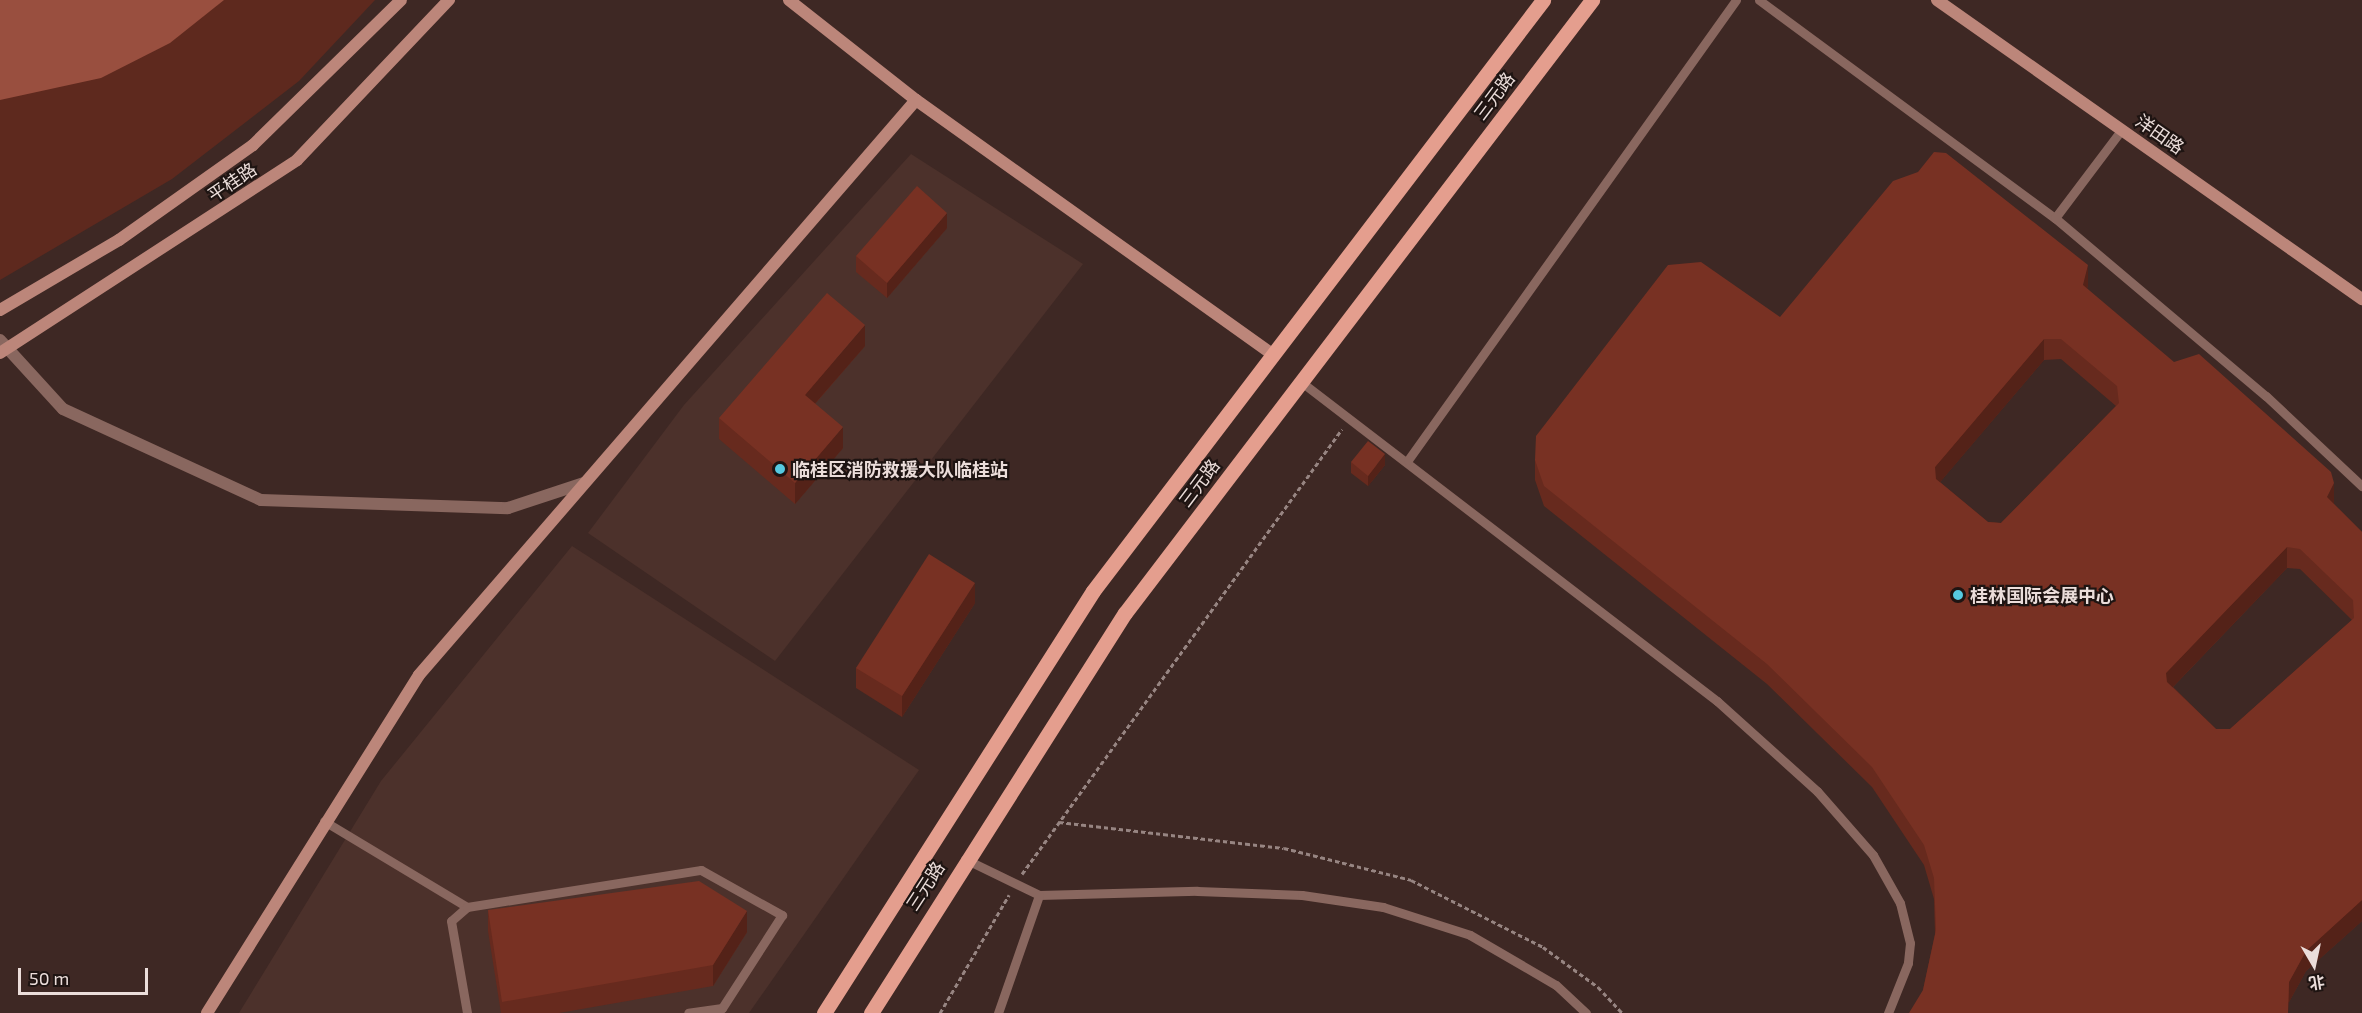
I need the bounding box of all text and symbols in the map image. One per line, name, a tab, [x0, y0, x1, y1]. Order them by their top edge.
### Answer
street label: 三元路	[1469, 68, 1519, 124]
street label: 洋田路	[2132, 110, 2188, 158]
street label: 平桂路	[204, 158, 260, 206]
street label: 三元路	[1174, 455, 1224, 511]
place label: 临桂区消防救援大队临桂站	[792, 458, 1008, 480]
marker: 临桂区消防救援大队临桂站	[773, 462, 787, 476]
place label: 桂林国际会展中心	[1970, 584, 2114, 606]
marker: 桂林国际会展中心	[1951, 588, 1965, 602]
street label: 三元路	[901, 857, 949, 915]
north arrow	[2284, 935, 2344, 995]
scale bar	[21, 956, 152, 994]
text: 50 m	[29, 967, 69, 989]
text: 北	[2308, 973, 2326, 994]

